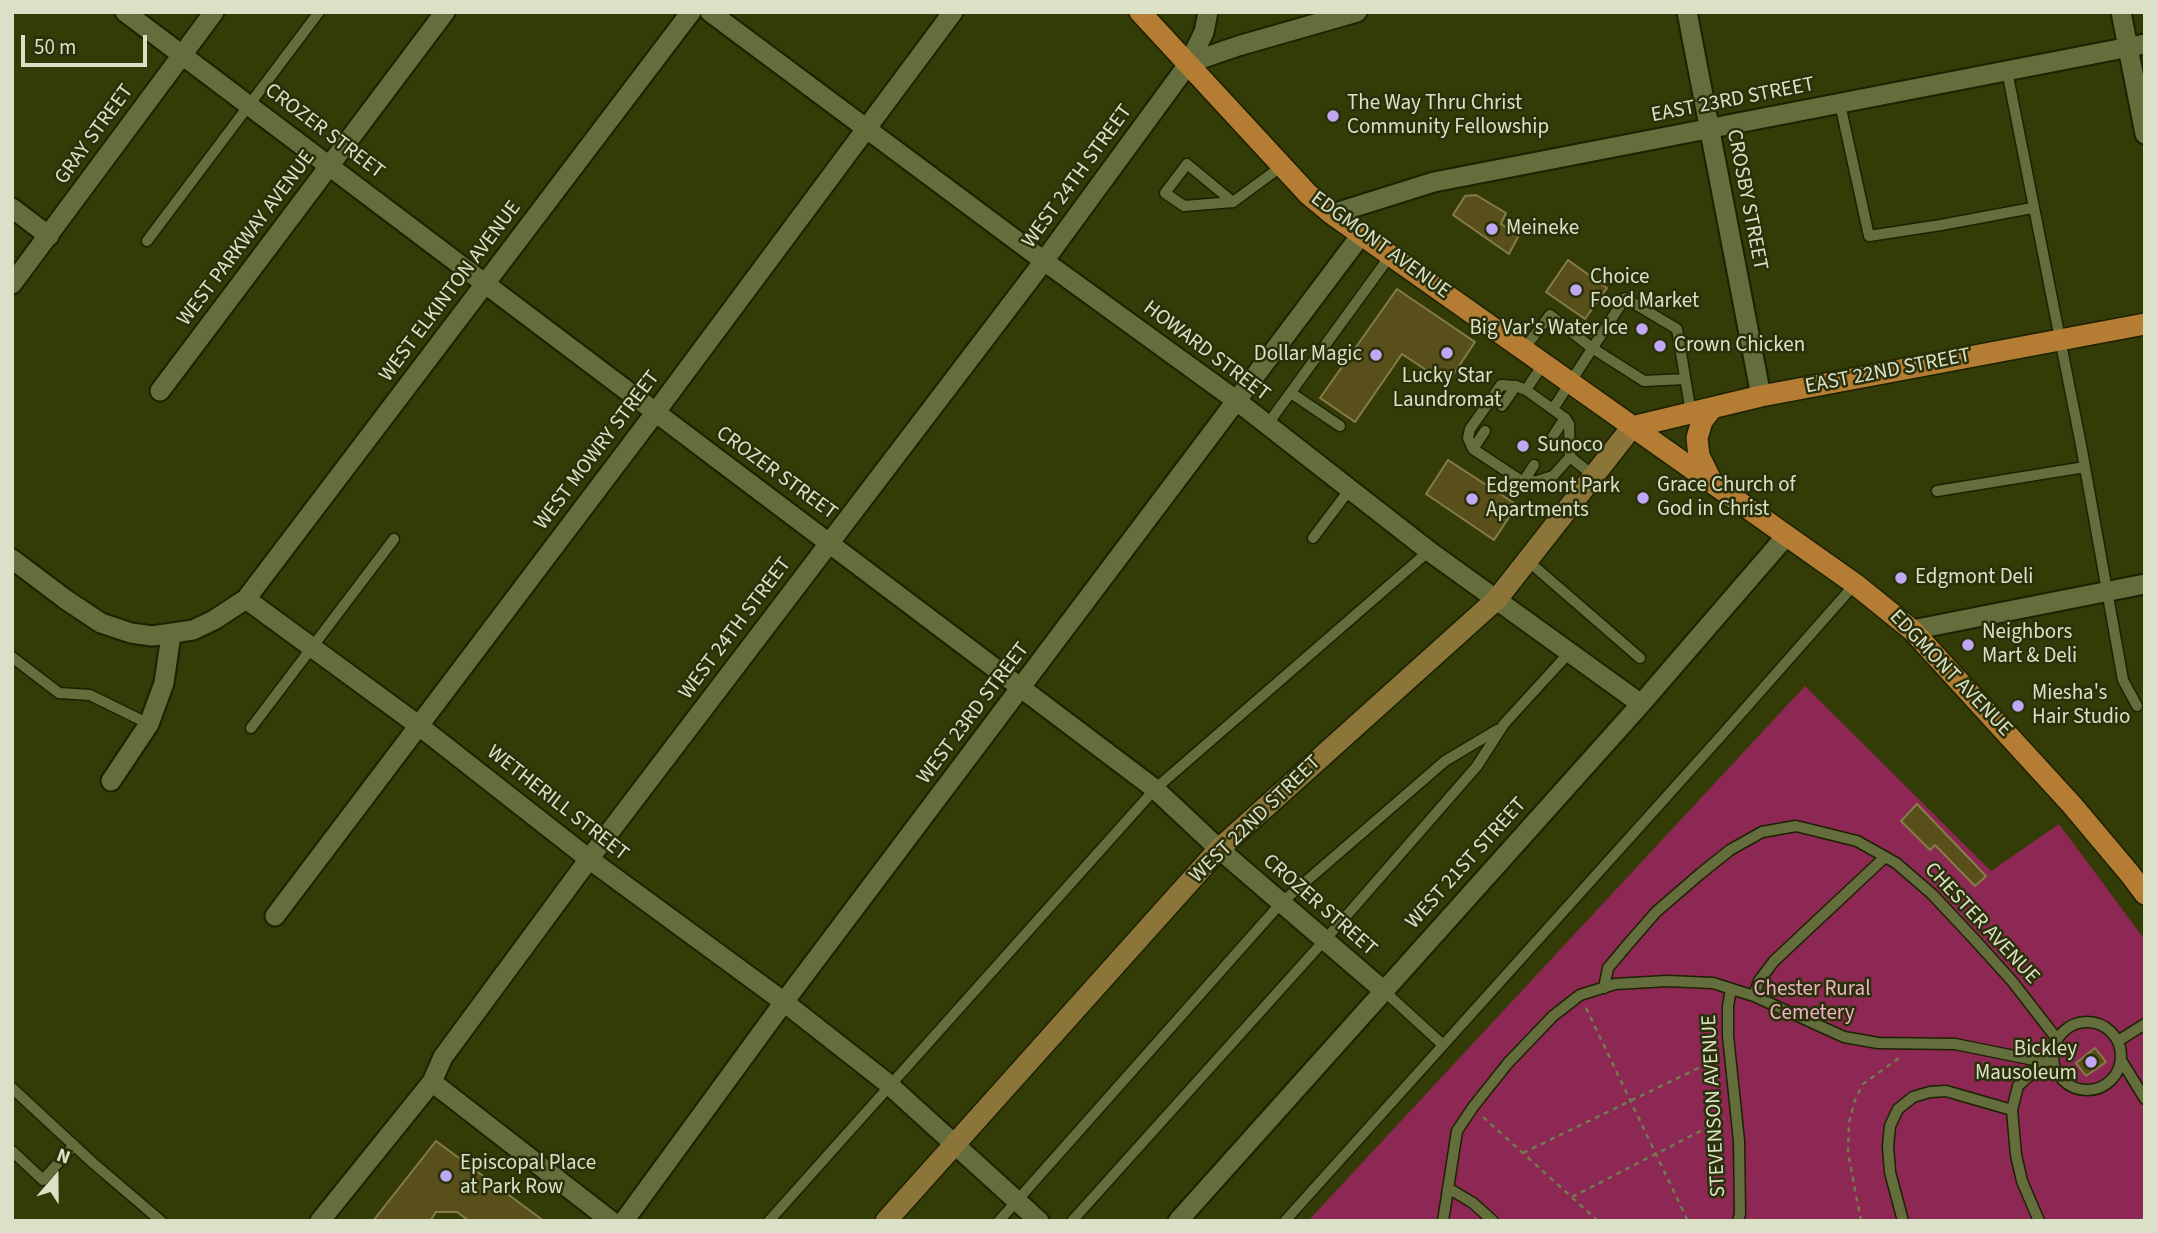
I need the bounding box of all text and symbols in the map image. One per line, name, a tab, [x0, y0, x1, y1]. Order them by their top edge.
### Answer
scale bar	[24, 21, 150, 65]
text: 50 m	[34, 32, 76, 62]
street label: EAST 23RD STREET	[1649, 73, 1817, 129]
street label: CROZER STREET	[259, 79, 389, 185]
street label: GRAY STREET	[50, 80, 140, 190]
place label: The Way Thru Christ Community Fellowship	[1347, 91, 1549, 141]
street label: WEST 24TH STREET	[1017, 100, 1139, 254]
marker: The Way Thru Christ Community Fellowship	[1325, 108, 1341, 124]
street label: CROSBY STREET	[1720, 128, 1772, 272]
street label: WEST PARKWAY AVENUE	[173, 146, 321, 332]
street label: EDGMONT AVENUE	[1305, 187, 1455, 305]
street label: WEST ELKINTON AVENUE	[375, 197, 527, 387]
place label: Meineke	[1506, 216, 1579, 242]
marker: Meineke	[1484, 221, 1500, 237]
place label: Choice Food Market	[1590, 265, 1699, 315]
marker: Choice Food Market	[1568, 282, 1584, 298]
street label: HOWARD STREET	[1138, 296, 1274, 408]
place label: Big Var's Water Ice	[1469, 316, 1628, 342]
marker: Big Var's Water Ice	[1634, 321, 1650, 337]
place label: Crown Chicken	[1674, 333, 1805, 359]
marker: Crown Chicken	[1652, 338, 1668, 354]
place label: Dollar Magic	[1254, 342, 1362, 368]
street label: EAST 22ND STREET	[1803, 344, 1973, 400]
marker: Lucky Star Laundromat	[1439, 345, 1455, 361]
marker: Dollar Magic	[1368, 347, 1384, 363]
place label: Lucky Star Laundromat	[1393, 364, 1501, 414]
street label: WEST MOWRY STREET	[530, 366, 666, 536]
street label: CROZER STREET	[711, 422, 841, 526]
place label: Sunoco	[1537, 433, 1603, 459]
marker: Sunoco	[1515, 438, 1531, 454]
place label: Grace Church of God in Christ	[1657, 473, 1796, 523]
place label: Edgemont Park Apartments	[1486, 474, 1620, 524]
marker: Grace Church of God in Christ	[1635, 490, 1651, 506]
marker: Edgemont Park Apartments	[1464, 491, 1480, 507]
street label: WEST 24TH STREET	[674, 553, 798, 705]
place label: Edgmont Deli	[1915, 565, 2034, 591]
marker: Edgmont Deli	[1893, 570, 1909, 586]
street label: EDGMONT AVENUE	[1883, 605, 2017, 743]
place label: Neighbors Mart & Deli	[1982, 620, 2077, 670]
marker: Neighbors Mart & Deli	[1960, 637, 1976, 653]
street label: WEST 23RD STREET	[912, 638, 1036, 790]
place label: Miesha's Hair Studio	[2032, 681, 2130, 731]
marker: Miesha's Hair Studio	[2010, 698, 2026, 714]
street label: WETHERILL STREET	[481, 741, 633, 867]
street label: WEST 22ND STREET	[1185, 751, 1327, 889]
street label: WEST 21ST STREET	[1401, 793, 1533, 935]
street label: CROZER STREET	[1257, 849, 1381, 963]
street label: CHESTER AVENUE	[1918, 858, 2044, 990]
park label: Chester Rural Cemetery	[1753, 977, 1871, 1027]
street label: STEVENSON AVENUE	[1698, 1014, 1732, 1198]
place label: Bickley Mausoleum	[1975, 1037, 2077, 1087]
marker: Bickley Mausoleum	[2083, 1054, 2099, 1070]
north arrow	[21, 1142, 91, 1212]
text: N	[53, 1142, 74, 1172]
place label: Episcopal Place at Park Row	[460, 1151, 596, 1201]
marker: Episcopal Place at Park Row	[438, 1168, 454, 1184]

